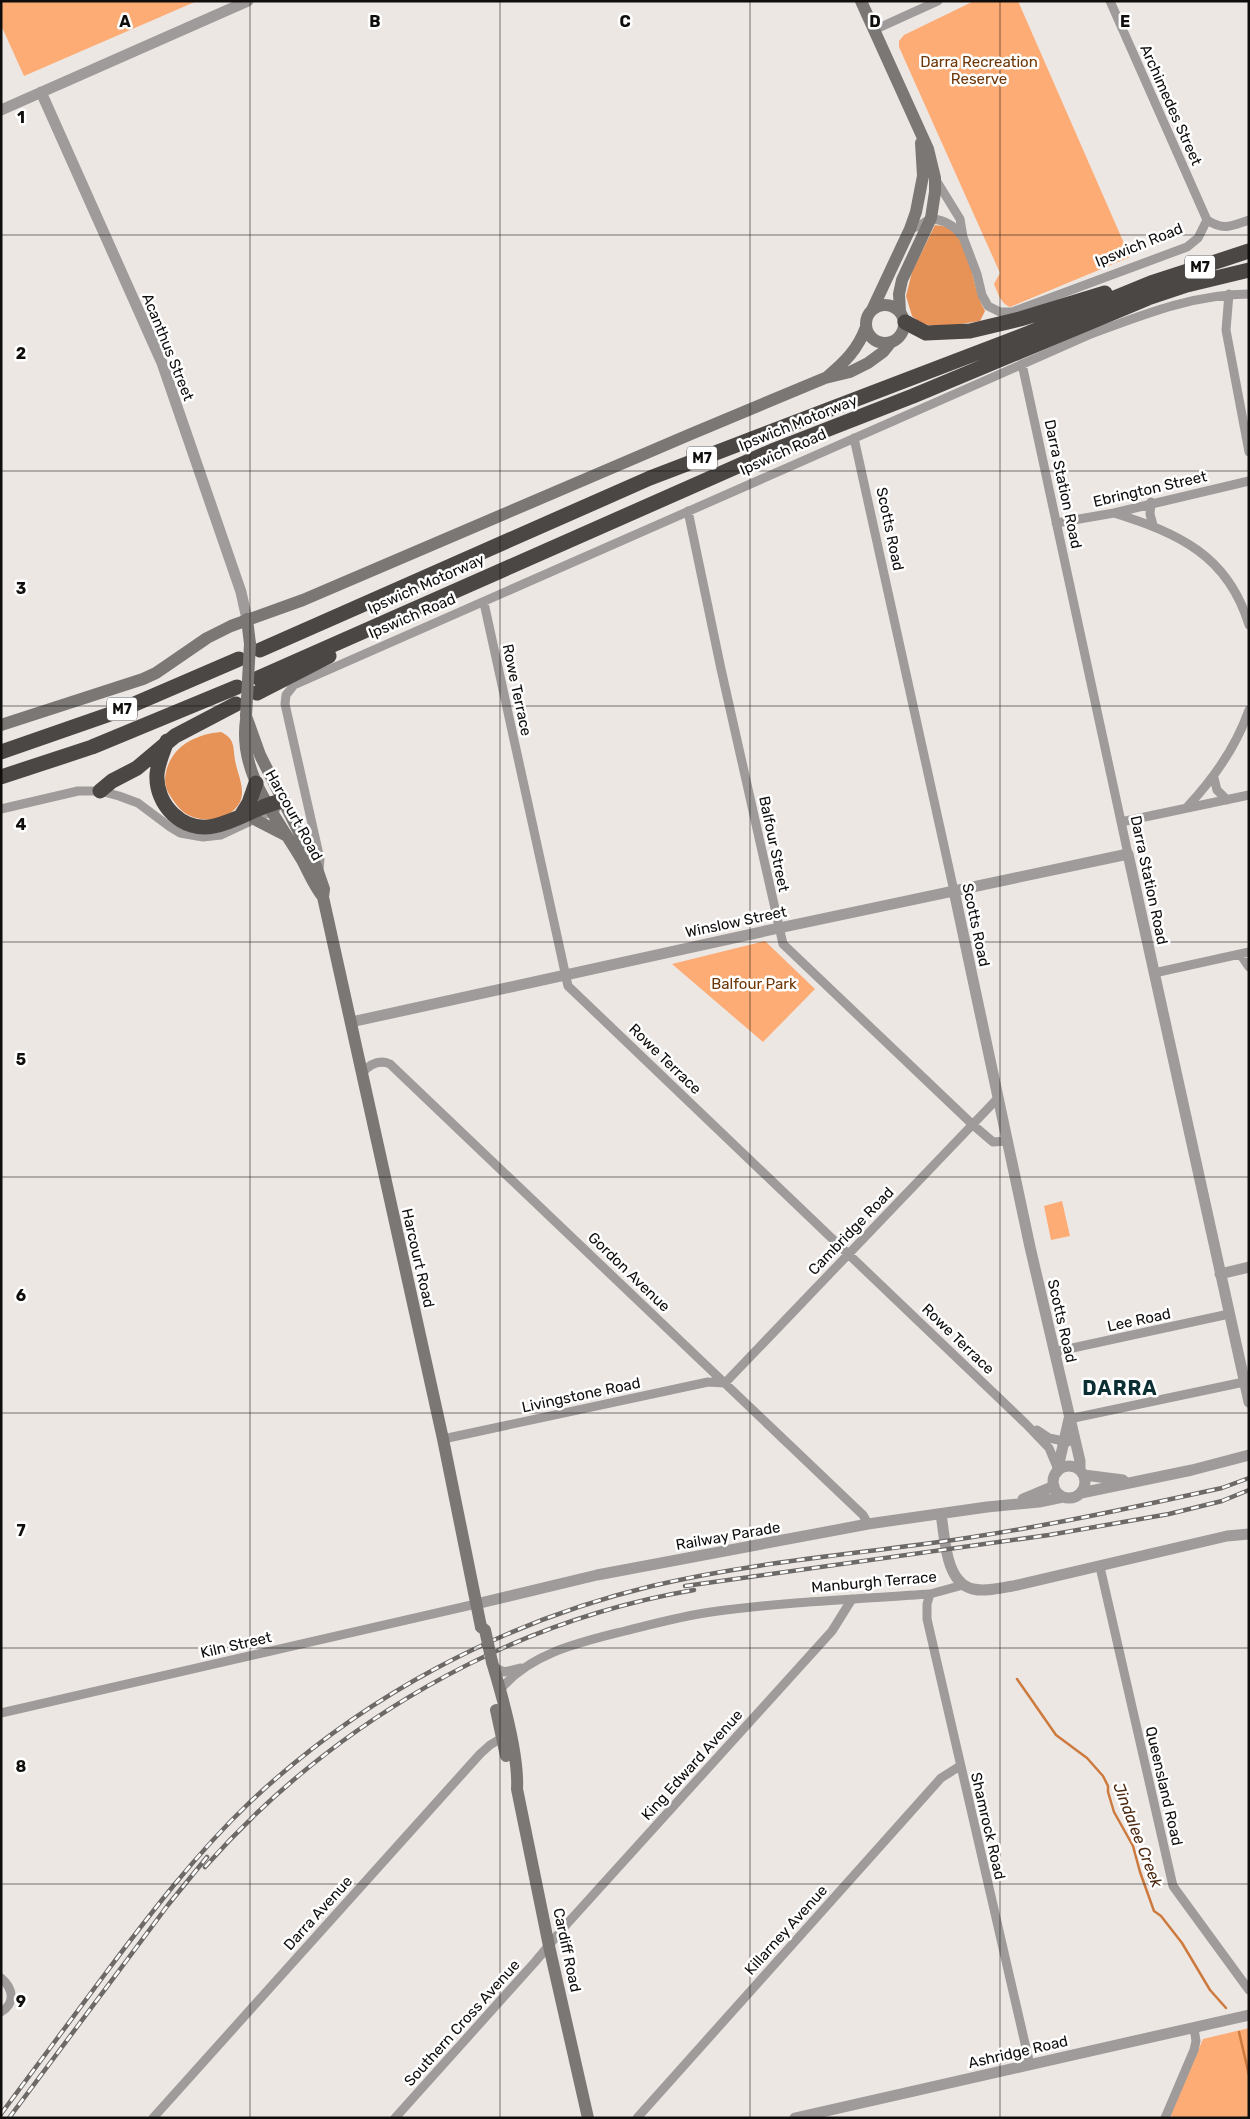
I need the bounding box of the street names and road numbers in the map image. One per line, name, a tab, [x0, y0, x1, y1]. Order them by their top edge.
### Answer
street label: Archimedes Street	[1136, 42, 1206, 168]
street label: Ipswich Road	[1093, 219, 1185, 271]
road number: M7	[1185, 256, 1215, 278]
street label: Acanthus Street	[138, 291, 198, 403]
street label: Ipswich Motorway	[736, 391, 860, 455]
street label: Darra Station Road	[1041, 418, 1085, 550]
street label: Ipswich Road	[737, 425, 829, 479]
road number: M7	[687, 446, 717, 469]
street label: Ebrington Street	[1091, 467, 1209, 511]
street label: Scotts Road	[872, 486, 908, 572]
street label: Ipswich Motorway	[365, 550, 487, 618]
street label: Ipswich Road	[366, 590, 458, 642]
street label: Rowe Terrace	[498, 642, 536, 738]
road number: M7	[107, 698, 137, 721]
street label: Harcourt Road	[262, 766, 326, 864]
street label: Balfour Street	[755, 794, 793, 894]
street label: Darra Station Road	[1127, 814, 1171, 946]
street label: Scotts Road	[958, 882, 994, 968]
street label: Winslow Street	[684, 902, 788, 942]
street label: Rowe Terrace	[625, 1020, 705, 1098]
street label: Cambridge Road	[804, 1183, 898, 1279]
street label: Harcourt Road	[398, 1207, 438, 1309]
street label: Gordon Avenue	[584, 1228, 674, 1316]
street label: Scotts Road	[1044, 1278, 1080, 1364]
street label: Rowe Terrace	[918, 1300, 998, 1378]
street label: Lee Road	[1106, 1305, 1172, 1335]
street label: Livingstone Road	[520, 1374, 642, 1416]
street label: Railway Parade	[674, 1518, 782, 1554]
street label: Manburgh Terrace	[810, 1568, 938, 1596]
street label: Kiln Street	[199, 1628, 273, 1662]
street label: King Edward Avenue	[638, 1706, 746, 1824]
street label: Queensland Road	[1142, 1725, 1186, 1847]
street label: Shamrock Road	[967, 1771, 1009, 1881]
street label: Darra Avenue	[280, 1872, 356, 1954]
street label: Killarney Avenue	[741, 1881, 831, 1979]
street label: Cardiff Road	[549, 1906, 585, 1994]
street label: Southern Cross Avenue	[400, 1956, 524, 2090]
street label: Ashridge Road	[966, 2032, 1070, 2072]

